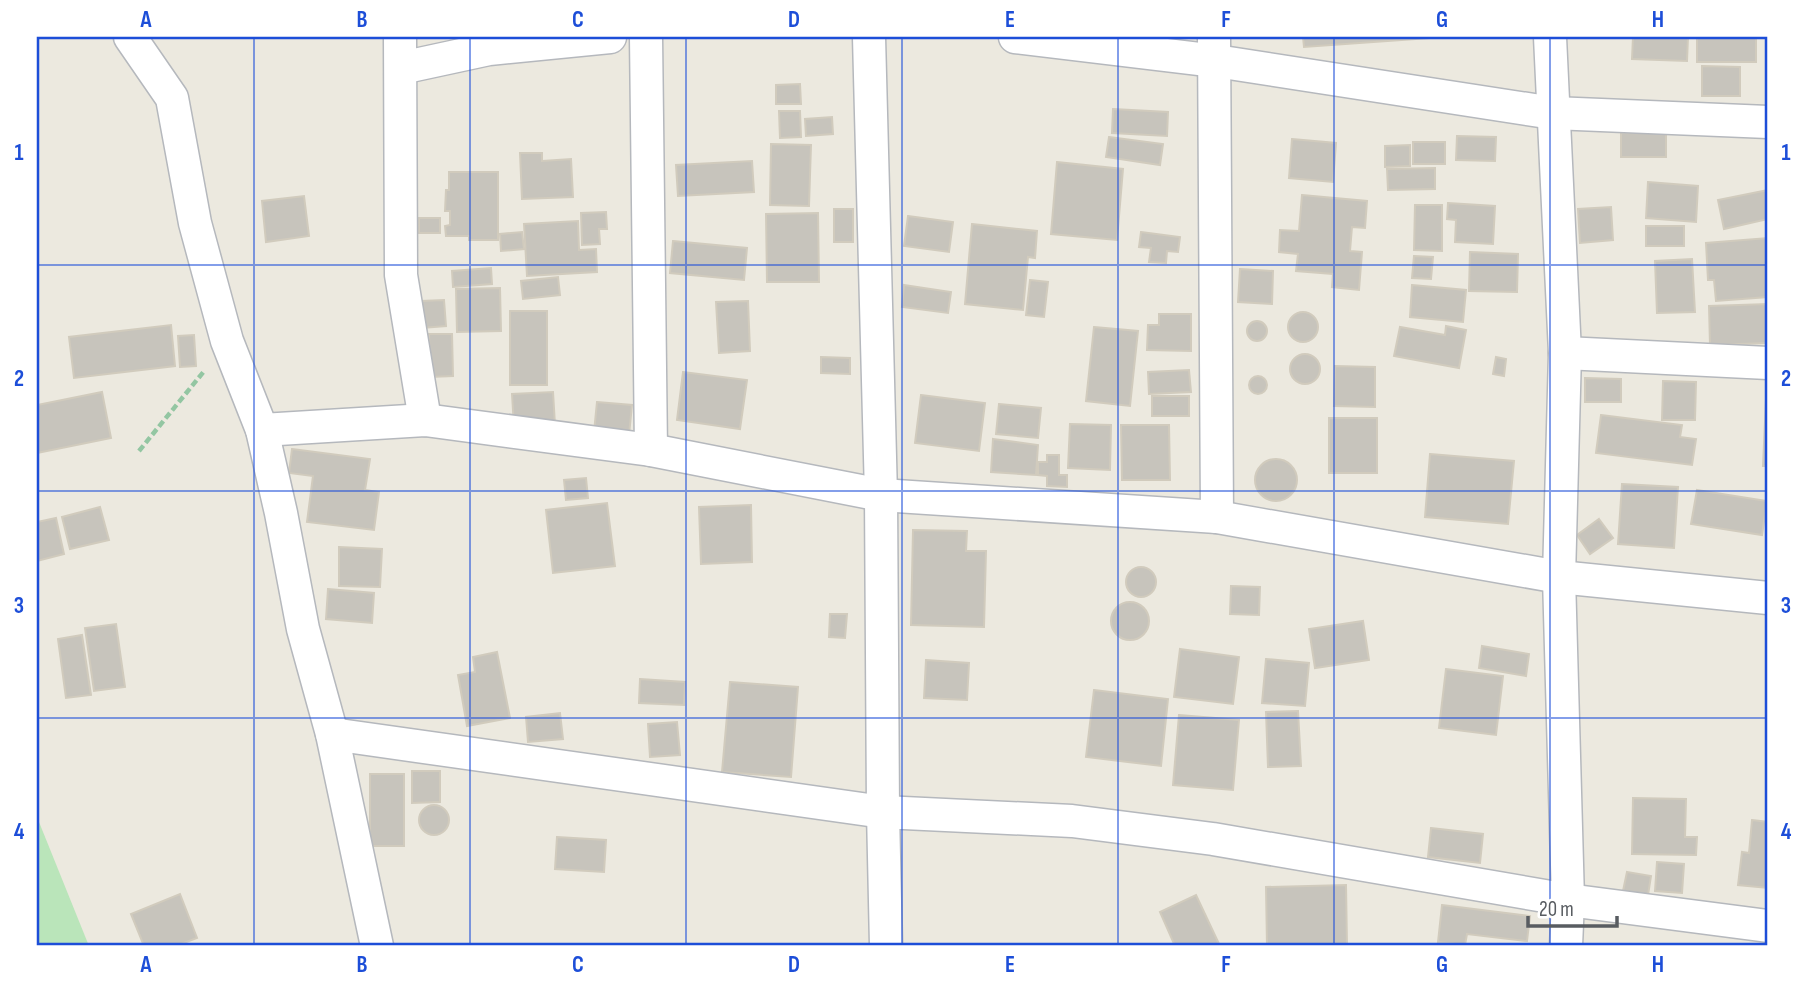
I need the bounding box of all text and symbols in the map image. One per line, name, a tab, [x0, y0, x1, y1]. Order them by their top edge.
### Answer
text: A	[140, 6, 153, 34]
text: B	[357, 6, 368, 34]
text: C	[572, 6, 584, 34]
text: D	[788, 6, 800, 34]
text: E	[1005, 6, 1015, 34]
text: F	[1221, 6, 1231, 34]
text: G	[1436, 6, 1448, 34]
text: H	[1652, 6, 1664, 34]
text: 1	[14, 139, 24, 167]
text: 1	[1781, 139, 1791, 167]
text: 2	[14, 365, 24, 393]
text: 2	[1781, 365, 1791, 393]
text: 3	[14, 592, 24, 620]
text: 3	[1781, 592, 1791, 620]
text: 4	[14, 818, 25, 846]
text: 4	[1781, 818, 1792, 846]
scale bar	[1528, 885, 1618, 929]
text: 20 m	[1539, 897, 1574, 922]
text: A	[140, 951, 153, 979]
text: B	[357, 951, 368, 979]
text: C	[572, 951, 584, 979]
text: D	[788, 951, 800, 979]
text: E	[1005, 951, 1015, 979]
text: F	[1221, 951, 1231, 979]
text: G	[1436, 951, 1448, 979]
text: H	[1652, 951, 1664, 979]

